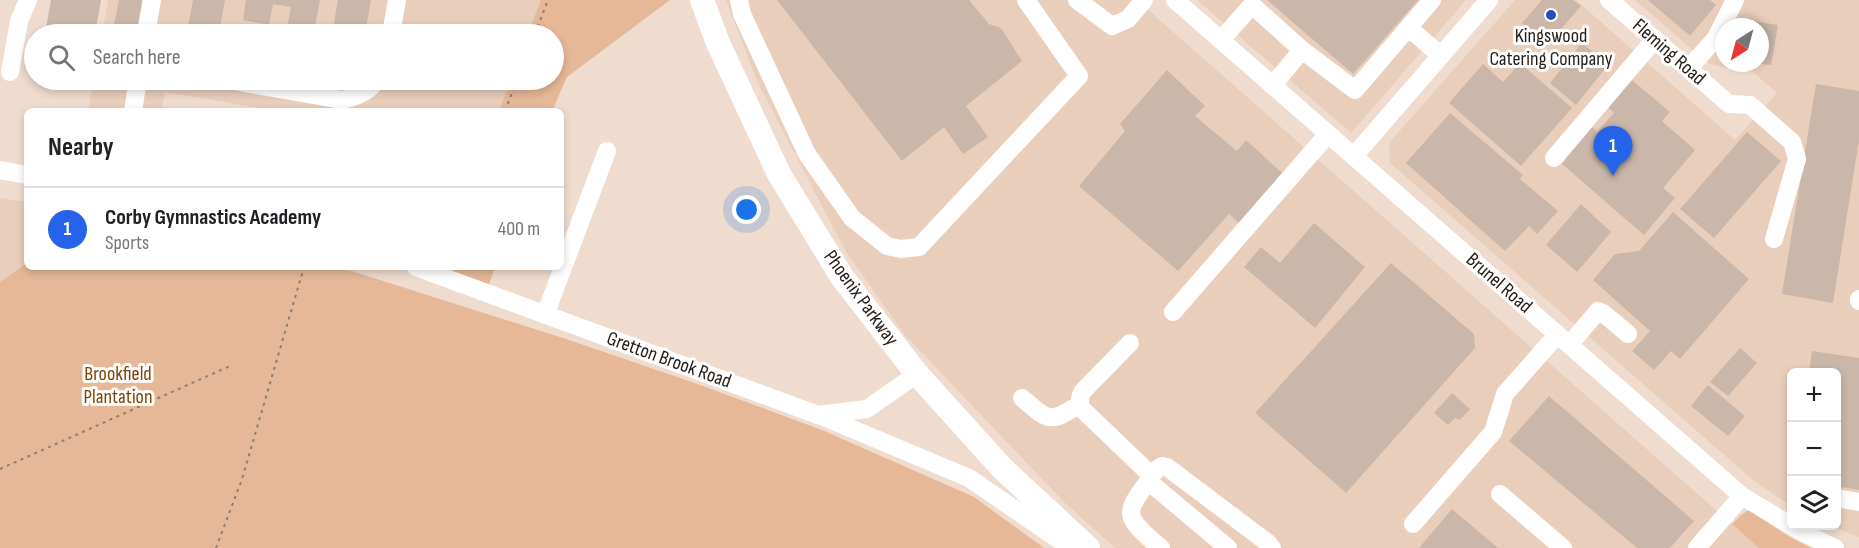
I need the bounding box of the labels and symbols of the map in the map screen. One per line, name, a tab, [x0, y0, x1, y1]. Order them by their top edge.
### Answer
marker: Kingswood Catering Company	[1544, 8, 1558, 22]
street label: Fleming Road	[1628, 14, 1710, 90]
north arrow	[1715, 18, 1769, 72]
place label: Kingswood Catering Company	[1489, 24, 1613, 71]
pin: 1	[1594, 126, 1632, 176]
your location	[732, 195, 761, 224]
street label: Phoenix Parkway	[818, 246, 904, 351]
street label: Brunel Road	[1461, 248, 1537, 318]
street label: Gretton Brook Road	[604, 326, 734, 394]
park label: Brookfield Plantation	[84, 362, 152, 409]

